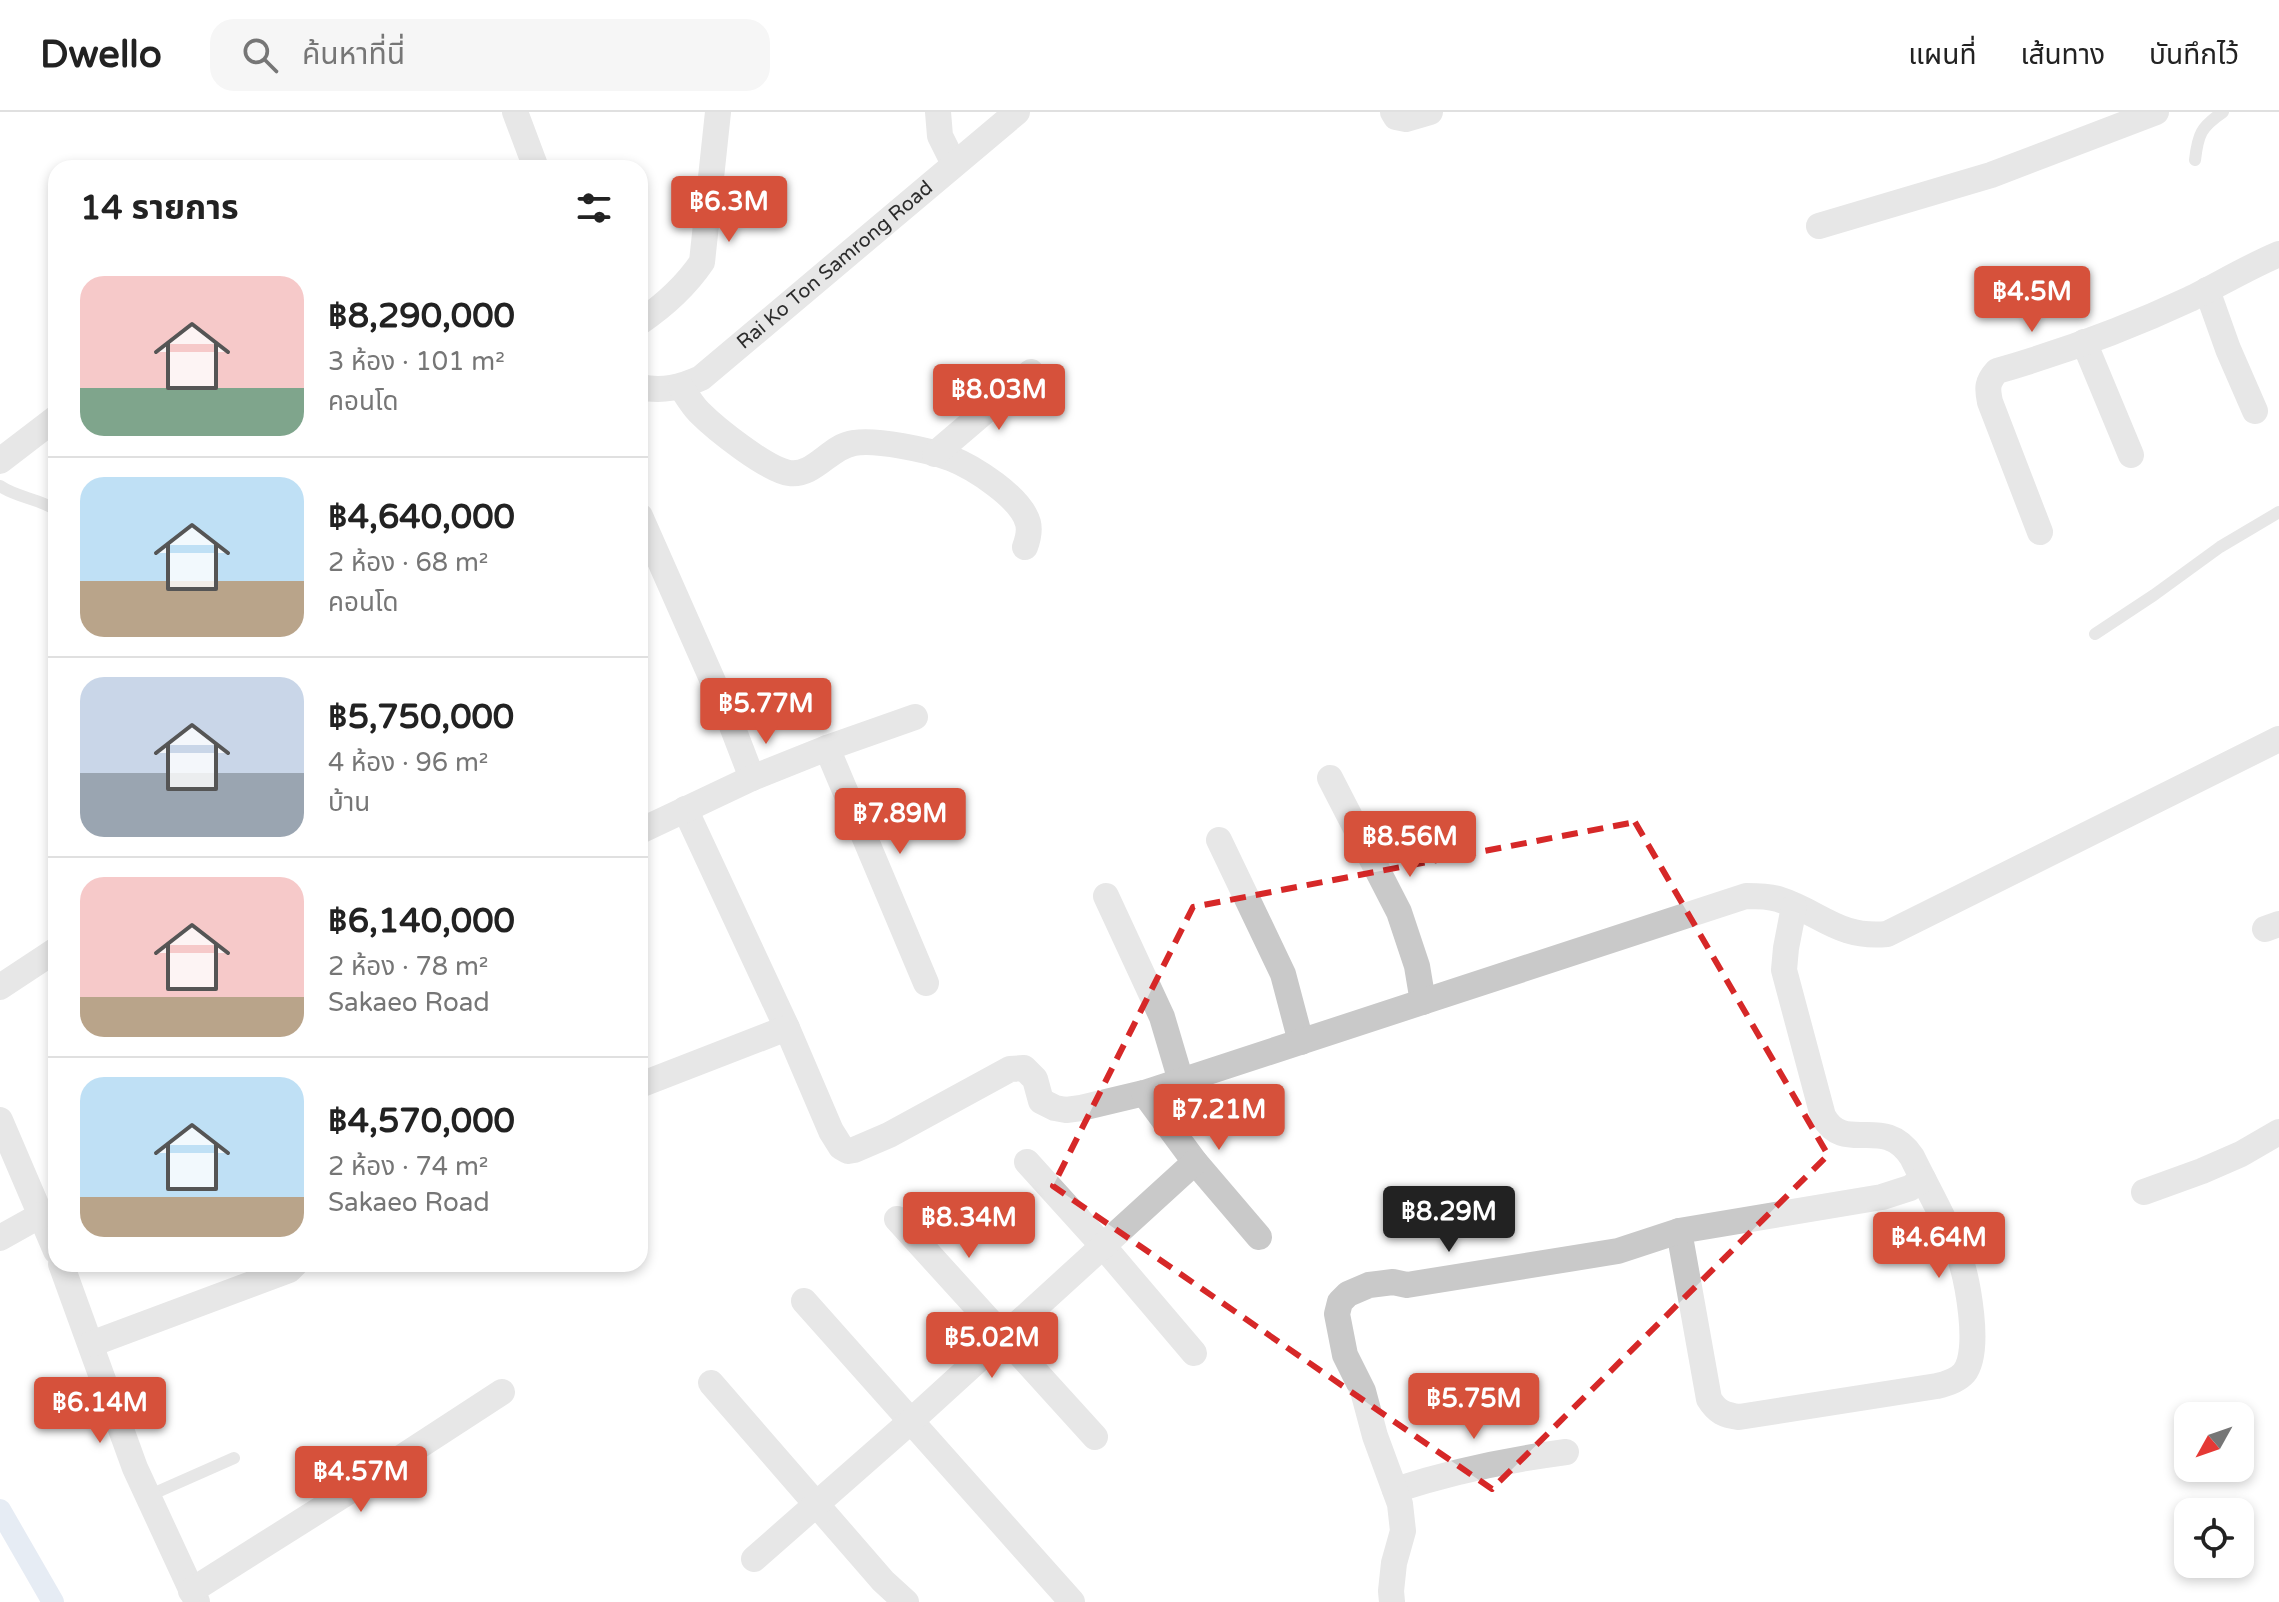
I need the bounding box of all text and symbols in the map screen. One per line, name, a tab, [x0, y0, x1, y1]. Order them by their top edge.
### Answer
search box	[210, 19, 770, 91]
text: Dwello	[40, 32, 162, 78]
icon: search	[238, 33, 282, 77]
text: ค้นหาที่นี่	[302, 36, 405, 73]
text: แผนที่	[1908, 38, 1976, 72]
text: เส้นทาง	[2020, 38, 2105, 72]
text: บันทึกไว้	[2149, 38, 2239, 72]
pin: ฿6.3M	[673, 176, 785, 244]
street label: Rai Ko Ton Samrong Road	[732, 176, 938, 354]
icon: filters	[572, 186, 616, 230]
text: ฿6.3M	[689, 186, 769, 217]
text: 14 รายการ	[80, 188, 239, 229]
pin: ฿4.5M	[1976, 266, 2088, 334]
text: ฿4.5M	[1992, 276, 2072, 307]
text: ฿8,290,000	[328, 296, 515, 337]
icon: home	[144, 308, 240, 404]
text: 3 ห้อง · 101 m²	[328, 346, 505, 377]
pin: ฿8.03M	[934, 364, 1064, 432]
text: ฿8.03M	[951, 374, 1047, 405]
text: คอนโด	[328, 386, 399, 417]
text: ฿4,640,000	[328, 497, 515, 538]
icon: home	[144, 509, 240, 605]
text: 2 ห้อง · 68 m²	[328, 547, 488, 578]
text: คอนโด	[328, 587, 399, 618]
pin: ฿5.77M	[701, 678, 831, 746]
text: ฿5.77M	[718, 688, 814, 719]
text: ฿5,750,000	[328, 697, 514, 738]
icon: home	[144, 709, 240, 805]
text: 4 ห้อง · 96 m²	[328, 747, 488, 778]
text: บ้าน	[328, 787, 370, 818]
pin: ฿7.89M	[835, 788, 965, 856]
text: ฿7.89M	[853, 798, 947, 829]
pin: ฿8.56M	[1345, 811, 1475, 879]
text: ฿8.56M	[1362, 821, 1458, 852]
text: ฿6,140,000	[328, 901, 515, 942]
icon: home	[144, 909, 240, 1005]
text: 2 ห้อง · 78 m²	[328, 951, 488, 982]
text: Sakaeo Road	[328, 987, 490, 1018]
pin: ฿7.21M	[1154, 1084, 1284, 1152]
text: ฿7.21M	[1172, 1094, 1266, 1125]
text: ฿4,570,000	[328, 1101, 515, 1142]
icon: home	[144, 1109, 240, 1205]
text: 2 ห้อง · 74 m²	[328, 1151, 488, 1182]
pin: ฿8.29M	[1384, 1186, 1514, 1254]
text: Sakaeo Road	[328, 1187, 490, 1218]
pin: ฿8.34M	[904, 1192, 1034, 1260]
text: ฿8.29M	[1401, 1196, 1497, 1227]
text: ฿8.34M	[921, 1202, 1017, 1233]
pin: ฿4.64M	[1874, 1212, 2004, 1280]
text: ฿4.64M	[1891, 1222, 1987, 1253]
pin: ฿5.02M	[927, 1312, 1057, 1380]
text: ฿5.02M	[944, 1322, 1040, 1353]
pin: ฿5.75M	[1409, 1373, 1539, 1441]
pin: ฿6.14M	[35, 1377, 165, 1445]
text: ฿5.75M	[1426, 1383, 1522, 1414]
text: ฿6.14M	[52, 1387, 148, 1418]
north arrow	[2174, 1402, 2254, 1482]
map controls	[2174, 1402, 2254, 1578]
pin: ฿4.57M	[296, 1446, 426, 1514]
text: ฿4.57M	[313, 1456, 409, 1487]
button: locate	[2174, 1498, 2254, 1578]

